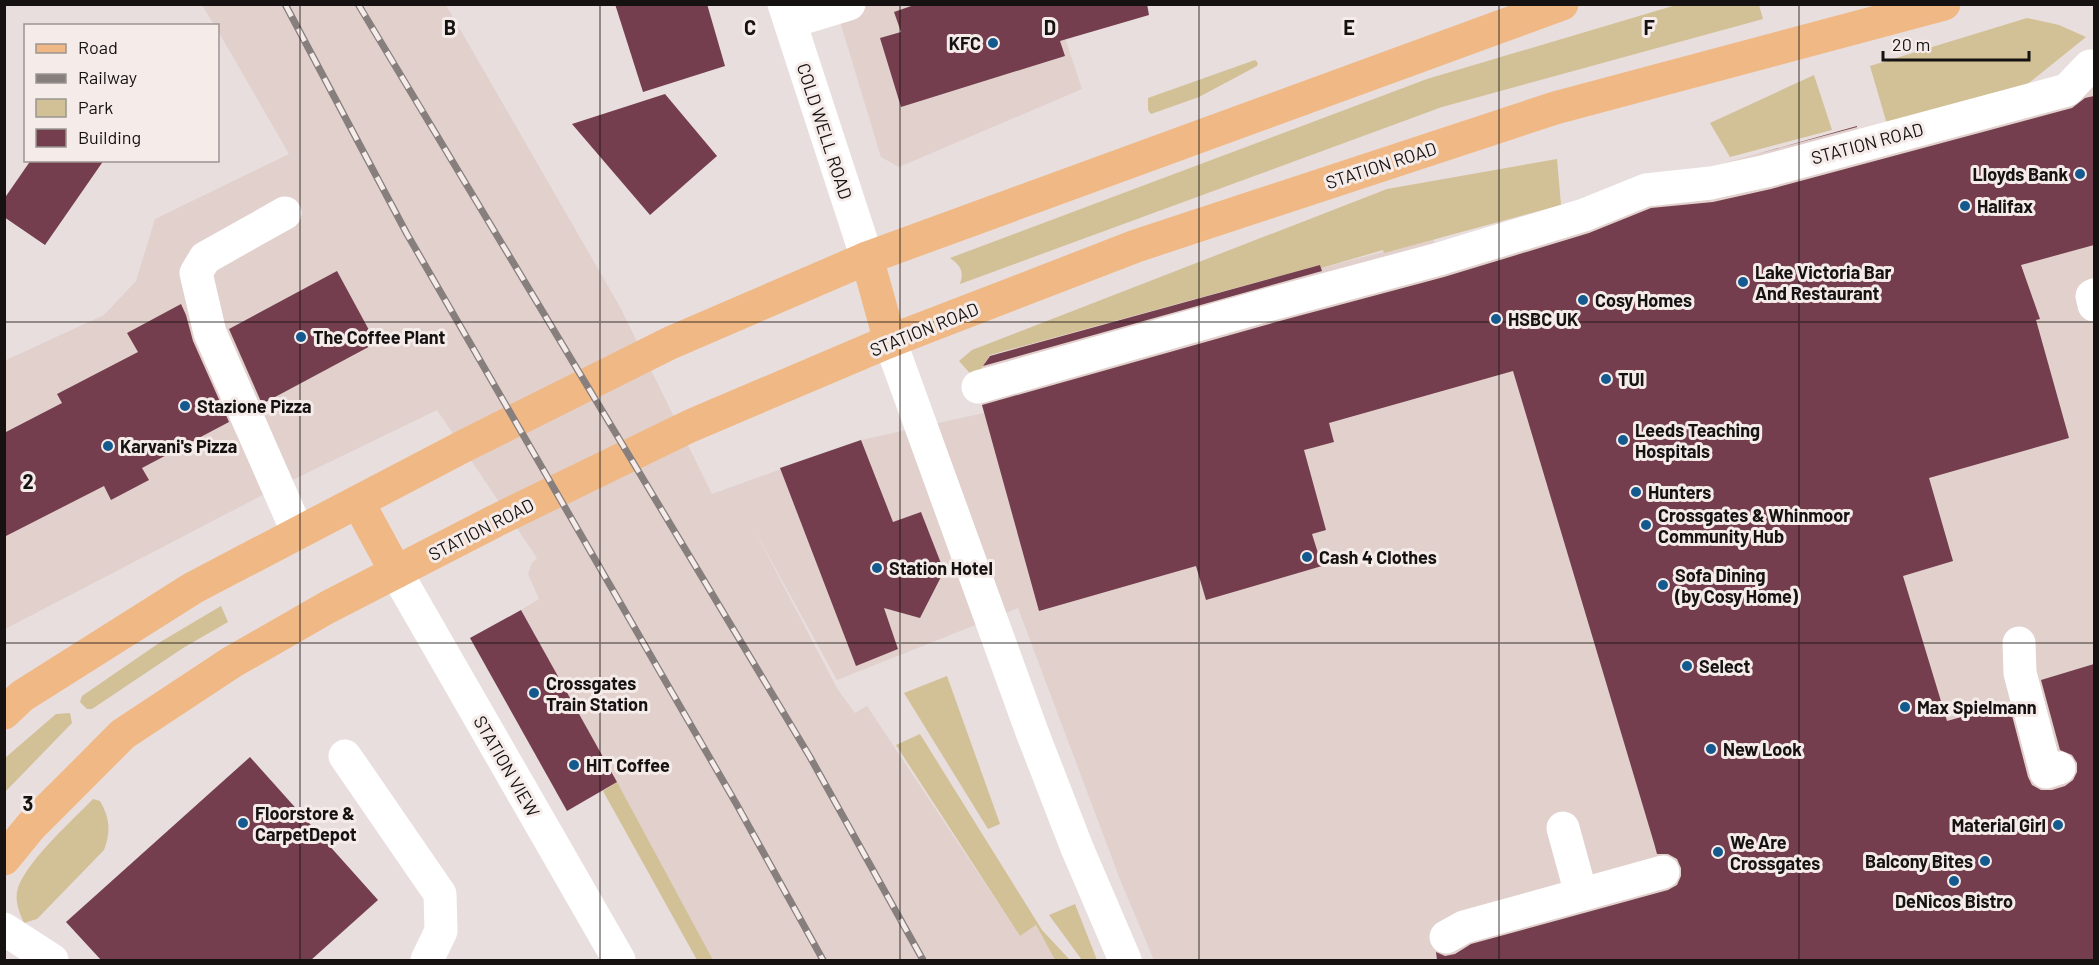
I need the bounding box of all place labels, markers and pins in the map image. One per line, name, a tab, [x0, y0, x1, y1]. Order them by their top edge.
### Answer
place label: KFC	[949, 32, 981, 54]
marker: KFC	[986, 36, 1000, 50]
place label: Lloyds Bank	[1972, 163, 2068, 185]
marker: Lloyds Bank	[2073, 167, 2087, 181]
place label: Halifax	[1977, 195, 2033, 217]
marker: Halifax	[1958, 199, 1972, 213]
place label: Lake Victoria Bar And Restaurant	[1755, 261, 1891, 304]
marker: Lake Victoria Bar And Restaurant	[1736, 275, 1750, 289]
place label: Cosy Homes	[1595, 289, 1692, 311]
marker: Cosy Homes	[1576, 293, 1590, 307]
place label: HSBC UK	[1508, 308, 1578, 330]
marker: HSBC UK	[1489, 312, 1503, 326]
place label: The Coffee Plant	[313, 326, 446, 348]
marker: The Coffee Plant	[294, 330, 308, 344]
place label: TUI	[1618, 368, 1645, 390]
marker: TUI	[1599, 372, 1613, 386]
place label: Stazione Pizza	[197, 395, 312, 417]
marker: Stazione Pizza	[178, 399, 192, 413]
place label: Leeds Teaching Hospitals	[1635, 419, 1760, 462]
marker: Leeds Teaching Hospitals	[1616, 433, 1630, 447]
place label: Karvani's Pizza	[120, 435, 237, 457]
marker: Karvani's Pizza	[101, 439, 115, 453]
place label: Hunters	[1648, 481, 1711, 503]
marker: Hunters	[1629, 485, 1643, 499]
place label: Crossgates & Whinmoor Community Hub	[1658, 504, 1850, 547]
marker: Crossgates & Whinmoor Community Hub	[1639, 518, 1653, 532]
place label: Cash 4 Clothes	[1319, 546, 1437, 568]
marker: Cash 4 Clothes	[1300, 550, 1314, 564]
place label: Station Hotel	[889, 557, 993, 579]
marker: Station Hotel	[870, 561, 884, 575]
place label: Sofa Dining (by Cosy Home)	[1674, 564, 1799, 607]
marker: Sofa Dining (by Cosy Home)	[1656, 578, 1670, 592]
place label: Select	[1699, 655, 1750, 677]
marker: Select	[1680, 659, 1694, 673]
place label: Crossgates Train Station	[546, 672, 648, 715]
marker: Crossgates Train Station	[527, 686, 541, 700]
place label: Max Spielmann	[1917, 696, 2037, 718]
marker: Max Spielmann	[1898, 700, 1912, 714]
place label: New Look	[1723, 738, 1802, 760]
marker: New Look	[1704, 742, 1718, 756]
place label: HIT Coffee	[586, 754, 670, 776]
marker: HIT Coffee	[567, 758, 581, 772]
place label: Floorstore & CarpetDepot	[255, 802, 357, 845]
place label: Material Girl	[1951, 814, 2046, 836]
marker: Floorstore & CarpetDepot	[236, 816, 250, 830]
marker: Material Girl	[2051, 818, 2065, 832]
place label: We Are Crossgates	[1730, 831, 1820, 874]
marker: We Are Crossgates	[1711, 845, 1725, 859]
place label: Balcony Bites	[1865, 850, 1973, 872]
marker: Balcony Bites	[1978, 854, 1992, 868]
marker: DeNicos Bistro	[1947, 874, 1961, 888]
place label: DeNicos Bistro	[1895, 890, 2013, 912]

